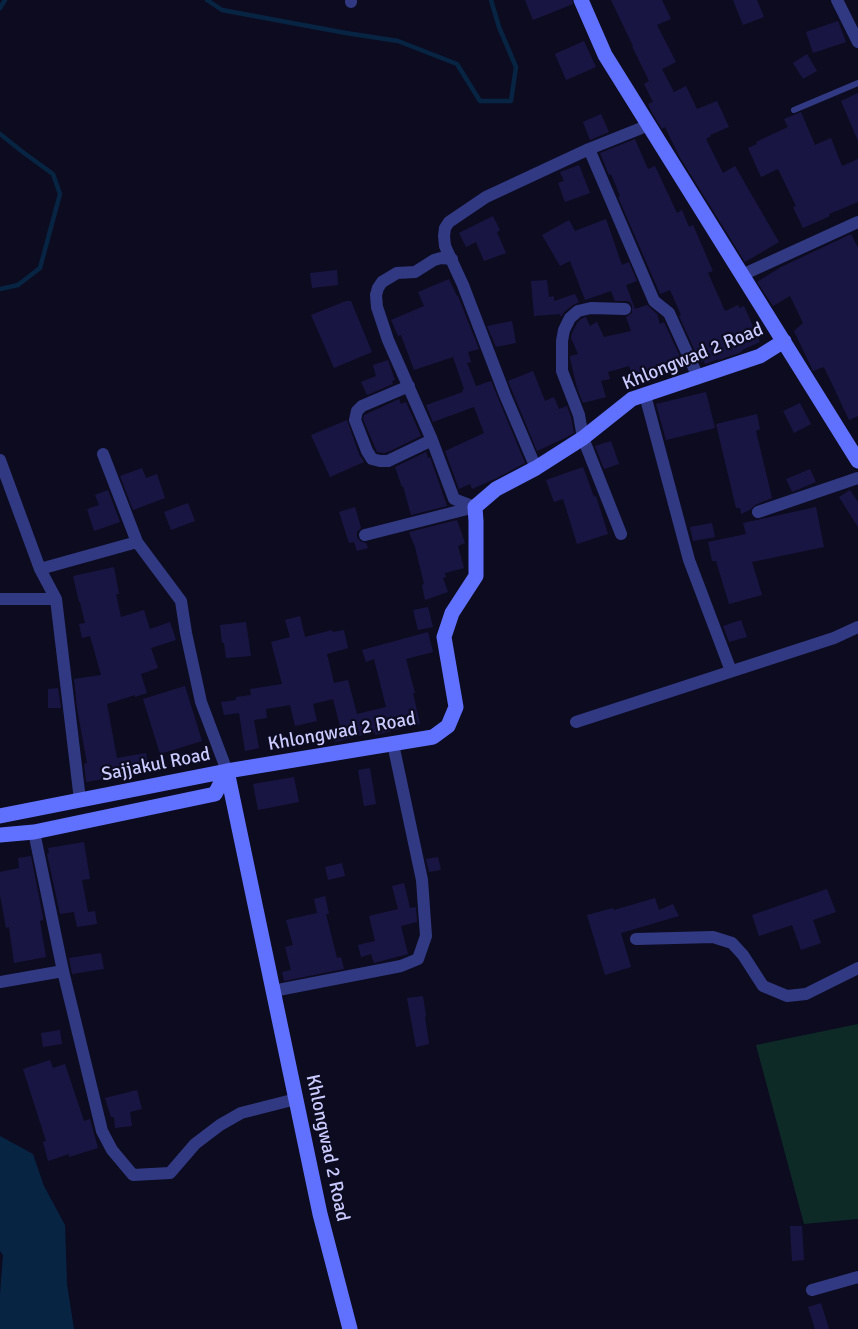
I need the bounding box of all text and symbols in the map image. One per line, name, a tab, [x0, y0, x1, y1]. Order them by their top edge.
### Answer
street label: Khlongwad 2 Road	[619, 318, 767, 396]
street label: Khlongwad 2 Road	[266, 708, 418, 756]
street label: Sajjakul Road	[100, 743, 212, 787]
street label: Khlongwad 2 Road	[300, 1072, 354, 1224]

